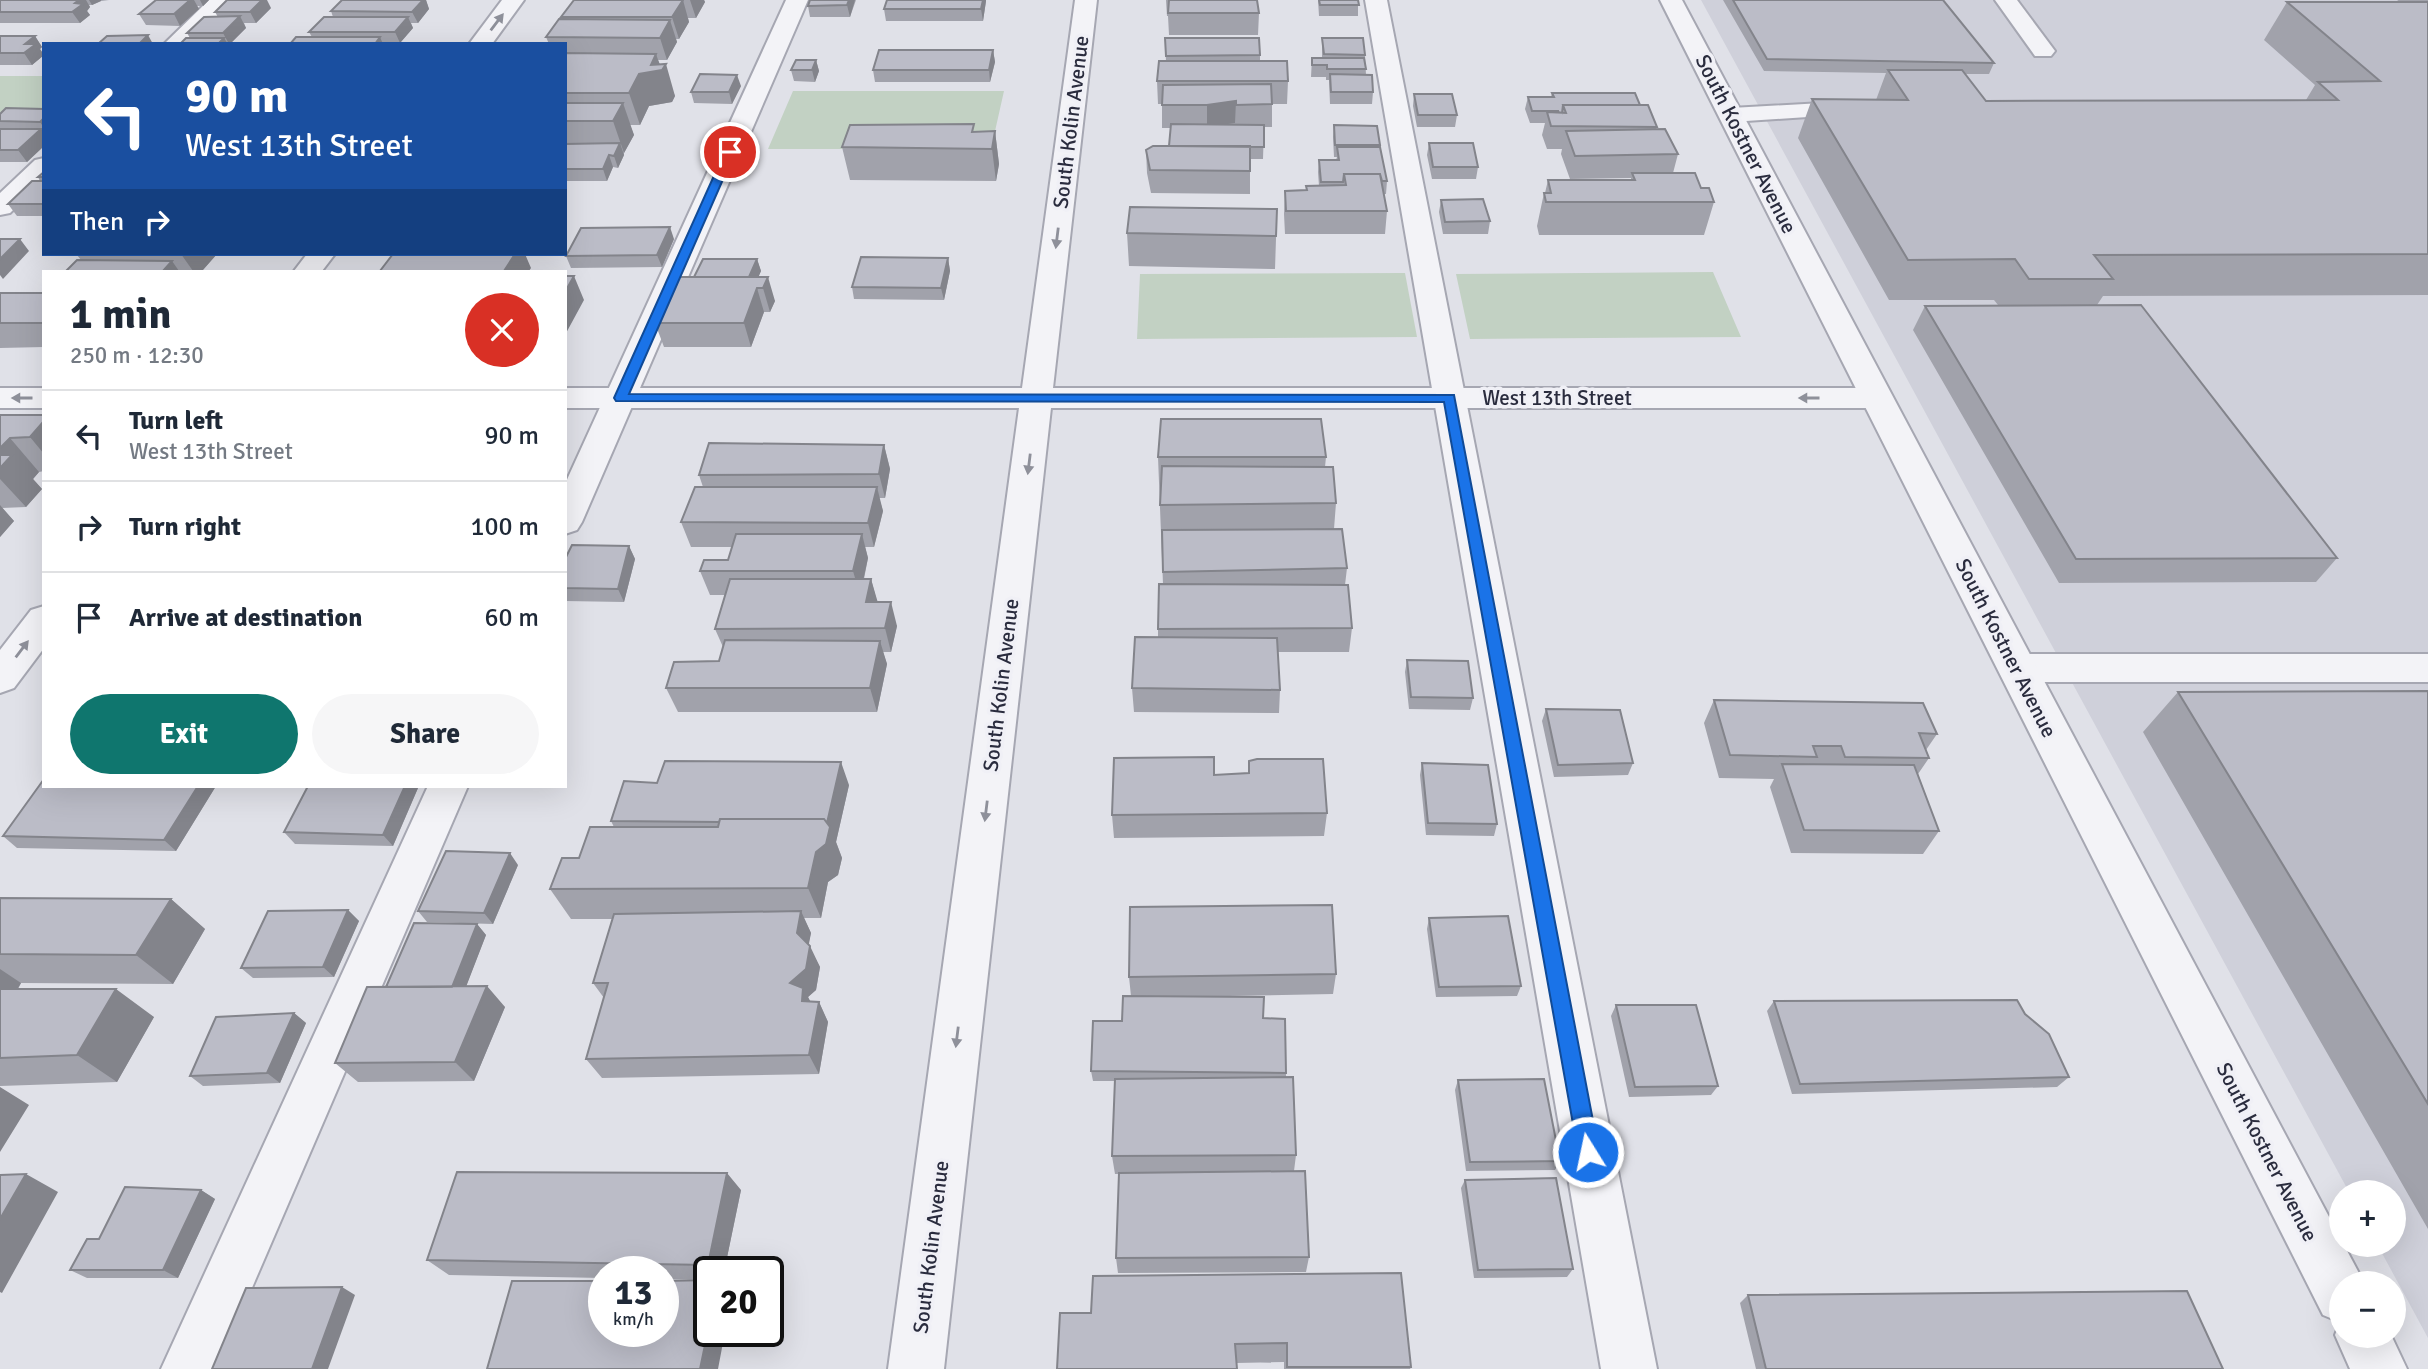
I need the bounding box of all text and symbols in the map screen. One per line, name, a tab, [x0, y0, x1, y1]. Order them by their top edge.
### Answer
one-way arrow	[489, 13, 503, 31]
street label: South Kolin Avenue	[1047, 34, 1095, 210]
street label: South Kostner Avenue	[1690, 50, 1802, 238]
text: 90 m	[185, 66, 288, 126]
icon: left	[70, 70, 161, 161]
pin	[700, 122, 760, 182]
text: West 13th Street	[185, 126, 413, 165]
icon: arrive	[711, 133, 749, 171]
icon: right	[138, 203, 176, 241]
text: Then	[70, 206, 124, 238]
one-way arrow	[1051, 227, 1062, 249]
text: 1 min	[70, 289, 171, 340]
button: close	[465, 293, 539, 367]
text: 250 m · 12:30	[70, 341, 204, 370]
street label: West 13th Street	[1482, 385, 1632, 411]
one-way arrow	[11, 392, 33, 404]
one-way arrow	[1797, 392, 1819, 404]
text: Turn left	[129, 405, 223, 437]
icon: left	[70, 417, 108, 455]
text: 90 m	[484, 420, 539, 452]
text: West 13th Street	[129, 437, 293, 466]
one-way arrow	[1023, 453, 1034, 475]
icon: right	[70, 508, 108, 546]
text: Turn right	[129, 511, 241, 543]
text: 100 m	[470, 511, 539, 543]
street label: South Kostner Avenue	[1950, 554, 2062, 742]
street label: South Kolin Avenue	[977, 597, 1025, 773]
icon: arrive	[70, 599, 108, 637]
text: Arrive at destination	[129, 602, 362, 634]
text: 60 m	[484, 602, 539, 634]
one-way arrow	[14, 641, 29, 659]
button: Exit	[70, 694, 298, 774]
button: Share	[312, 694, 539, 774]
one-way arrow	[980, 800, 991, 822]
one-way arrow	[952, 1026, 963, 1048]
street label: South Kostner Avenue	[2211, 1058, 2323, 1246]
position arrow	[1551, 1115, 1625, 1189]
street label: South Kolin Avenue	[907, 1159, 955, 1335]
map controls	[2329, 1180, 2406, 1348]
button: +	[2329, 1180, 2406, 1257]
speed limit sign: 20	[693, 1256, 784, 1347]
text: 13	[615, 1271, 652, 1314]
button: −	[2329, 1271, 2406, 1348]
text: km/h	[613, 1308, 654, 1330]

